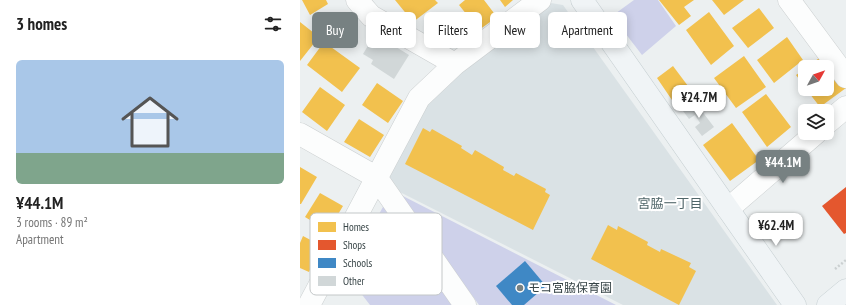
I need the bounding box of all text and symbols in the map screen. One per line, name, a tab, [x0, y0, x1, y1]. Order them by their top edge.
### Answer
chip: Buy	[312, 12, 358, 48]
chip: Rent	[366, 12, 416, 48]
chip: Filters	[424, 12, 482, 48]
chip: New	[490, 12, 540, 48]
chip: Apartment	[548, 12, 627, 48]
text: 3 homes	[16, 13, 67, 35]
icon: filters	[262, 13, 284, 35]
north arrow	[798, 60, 834, 96]
map controls	[798, 60, 834, 140]
pin: ¥24.7M	[666, 85, 732, 119]
icon: home	[114, 86, 186, 158]
text: ¥24.7M	[681, 89, 717, 106]
button: layers	[798, 104, 834, 140]
pin: ¥44.1M	[750, 150, 816, 184]
text: ¥44.1M	[765, 154, 801, 171]
text: ¥44.1M	[16, 192, 63, 214]
district label: 宮脇一丁目	[637, 195, 703, 212]
legend	[310, 213, 442, 295]
pin: ¥62.4M	[743, 213, 809, 247]
text: 3 rooms · 89 m²	[16, 214, 88, 231]
text: ¥62.4M	[758, 217, 794, 234]
text: Homes	[343, 220, 369, 234]
text: Apartment	[16, 231, 64, 248]
text: Shops	[343, 238, 366, 252]
text: Schools	[343, 256, 373, 270]
text: Other	[343, 274, 364, 288]
place label: モコ宮脇保育園	[528, 280, 612, 295]
marker: モコ宮脇保育園	[515, 283, 525, 293]

